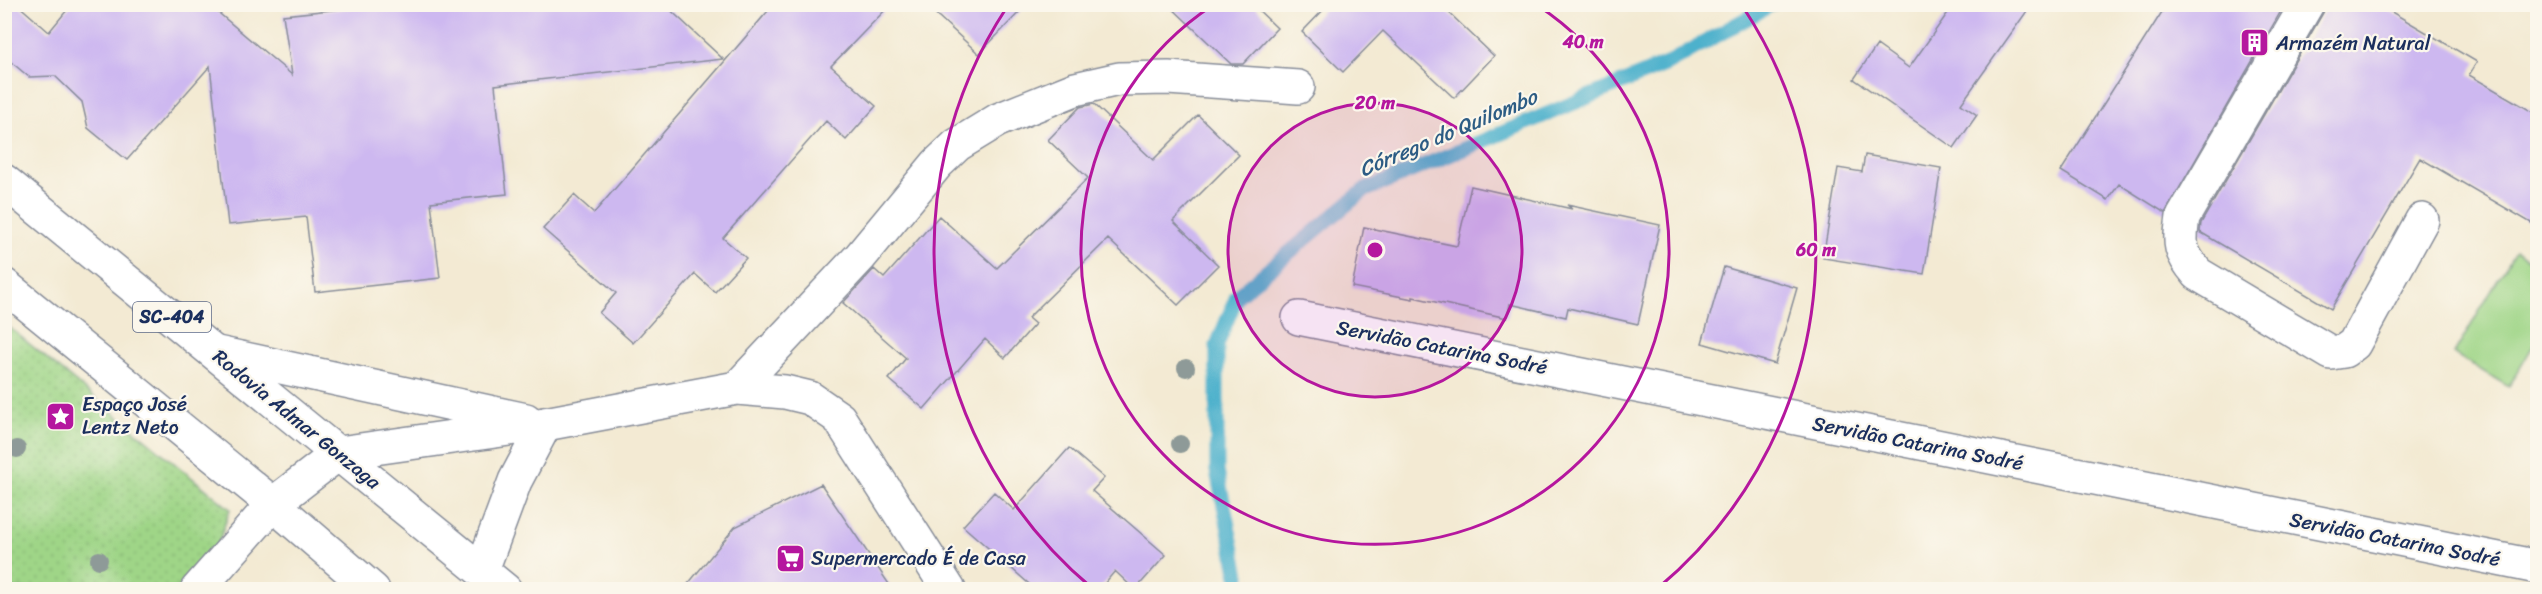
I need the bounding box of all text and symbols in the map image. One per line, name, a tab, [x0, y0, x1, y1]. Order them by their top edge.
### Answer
text: 40 m	[1561, 26, 1604, 58]
place label: Armazém Natural	[2275, 26, 2432, 61]
building icon: Armazém Natural	[2239, 27, 2271, 59]
water label: Córrego do Quilombo	[1353, 77, 1545, 188]
text: 20 m	[1354, 87, 1395, 119]
text: 60 m	[1795, 234, 1836, 266]
centre of rings	[1365, 240, 1385, 260]
road number: SC-404	[133, 302, 211, 332]
street label: Servidão Catarina Sodré	[1333, 310, 1550, 385]
street label: Rodovia Admar Gonzaga	[205, 340, 389, 499]
place label: Espaço José Lentz Neto	[82, 387, 187, 445]
place icon: Espaço José Lentz Neto	[45, 400, 77, 432]
street label: Servidão Catarina Sodré	[1809, 406, 2026, 481]
street label: Servidão Catarina Sodré	[2286, 502, 2503, 577]
place label: Supermercado É de Casa	[811, 541, 1027, 576]
supermarket icon: Supermercado É de Casa	[774, 542, 806, 574]

